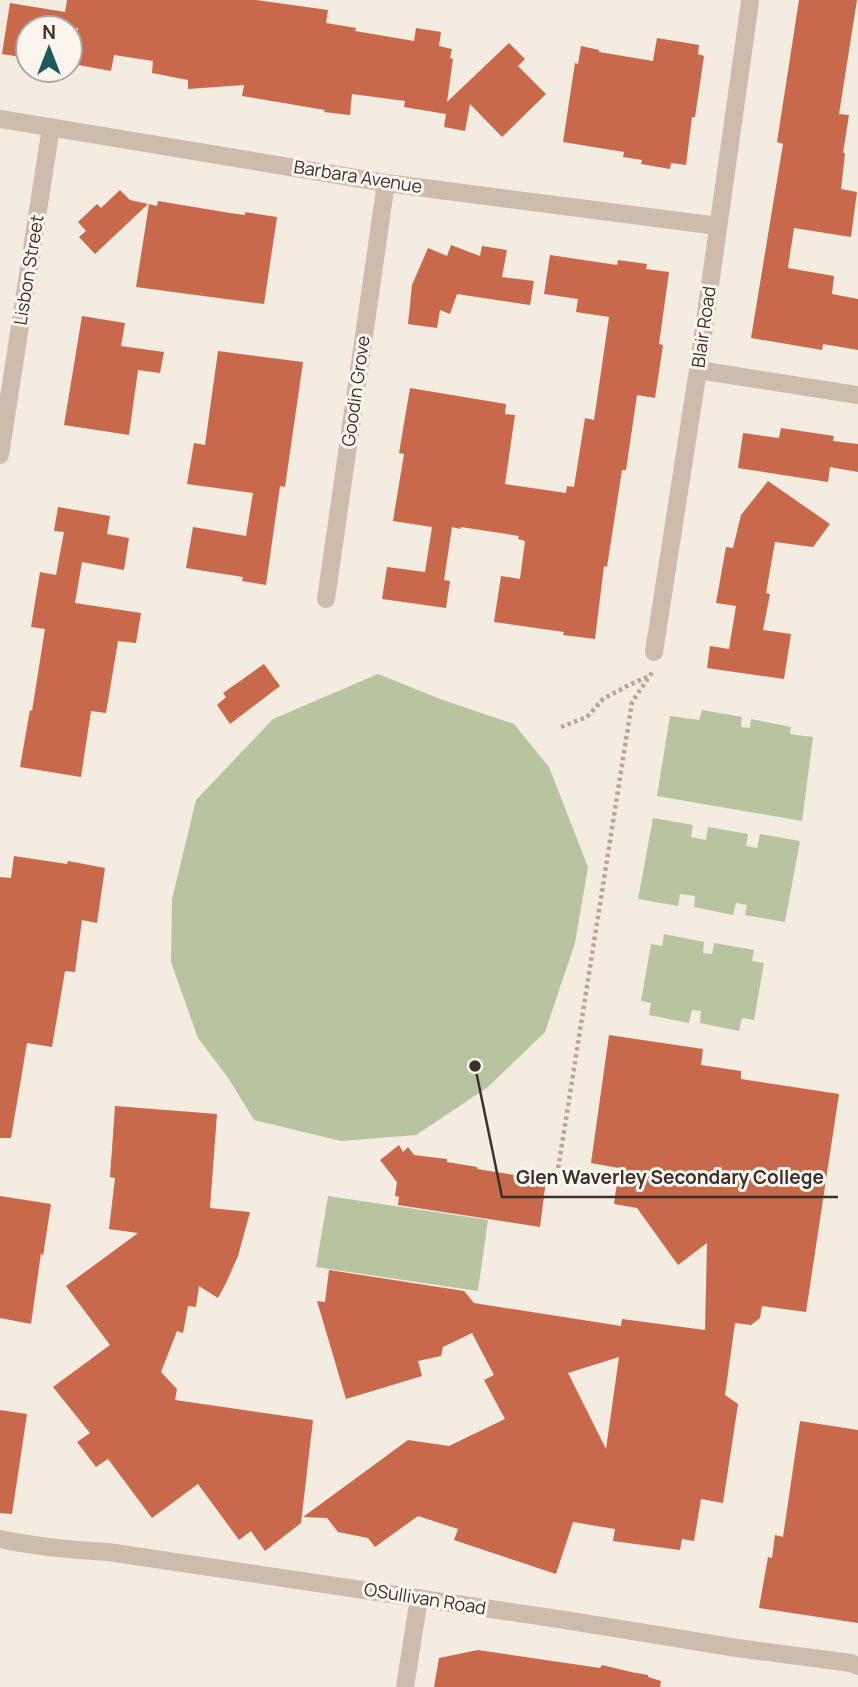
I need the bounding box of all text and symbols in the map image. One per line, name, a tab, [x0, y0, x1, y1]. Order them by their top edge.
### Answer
north arrow	[14, 14, 84, 84]
text: N	[42, 19, 56, 45]
street label: Barbara Avenue	[292, 154, 424, 198]
street label: Lisbon Street	[7, 213, 49, 327]
street label: Blair Road	[685, 284, 721, 369]
street label: Goodin Grove	[335, 334, 375, 448]
callout: Glen Waverley Secondary College	[502, 1157, 838, 1197]
text: Glen Waverley Secondary College	[516, 1164, 824, 1190]
street label: OSullivan Road	[363, 1577, 488, 1619]

